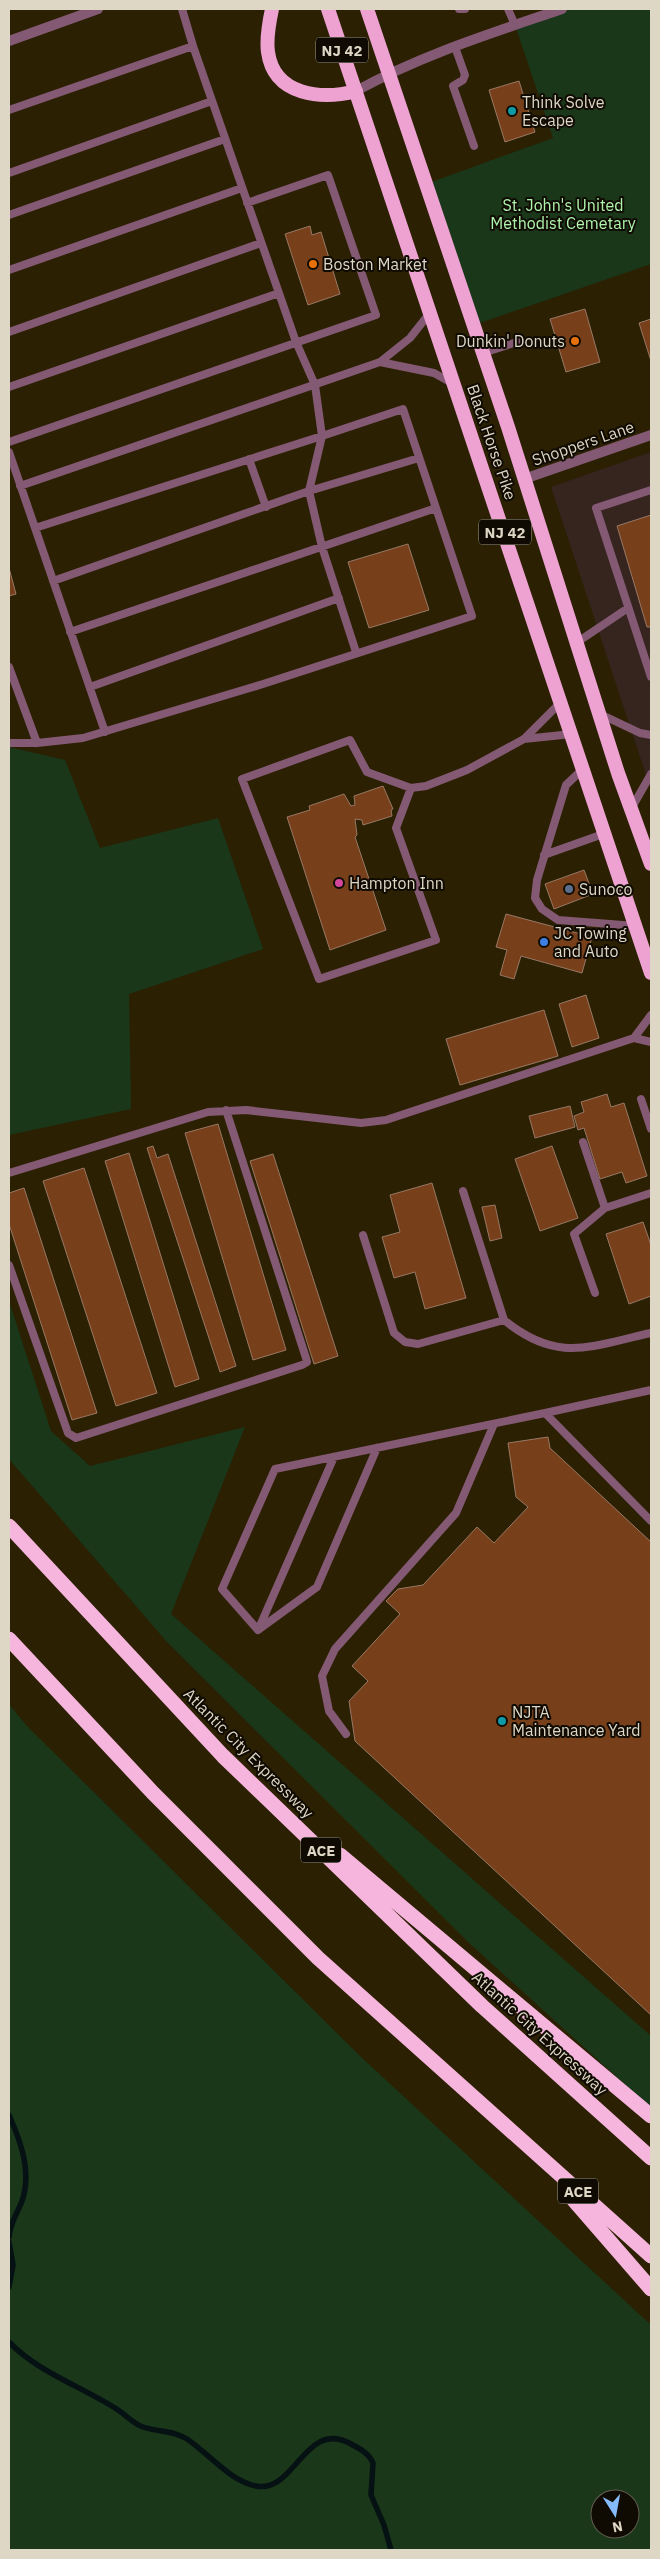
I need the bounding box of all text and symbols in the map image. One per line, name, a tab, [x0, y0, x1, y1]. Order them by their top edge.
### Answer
road number: NJ 42	[316, 38, 368, 62]
place label: Think Solve Escape	[522, 92, 605, 130]
marker: Think Solve Escape	[506, 105, 518, 117]
park label: St. John's United Methodist Cemetary	[490, 195, 636, 233]
place label: Boston Market	[323, 254, 427, 274]
marker: Boston Market	[307, 258, 319, 270]
place label: Dunkin' Donuts	[456, 331, 565, 351]
marker: Dunkin' Donuts	[569, 335, 581, 347]
street label: Black Horse Pike	[463, 382, 521, 503]
street label: Shoppers Lane	[529, 416, 637, 470]
road number: NJ 42	[479, 520, 531, 544]
place label: Hampton Inn	[349, 873, 444, 893]
marker: Hampton Inn	[333, 877, 345, 889]
place label: Sunoco	[579, 879, 632, 899]
marker: Sunoco	[563, 883, 575, 895]
place label: JC Towing and Auto	[554, 923, 627, 961]
marker: JC Towing and Auto	[538, 936, 550, 948]
street label: Atlantic City Expressway	[180, 1684, 318, 1822]
place label: NJTA Maintenance Yard	[512, 1702, 640, 1740]
marker: NJTA Maintenance Yard	[496, 1715, 508, 1727]
road number: ACE	[301, 1838, 341, 1862]
street label: Atlantic City Expressway	[468, 1967, 612, 2099]
road number: ACE	[558, 2178, 598, 2204]
north arrow	[590, 2489, 640, 2539]
text: N	[611, 2517, 624, 2537]

